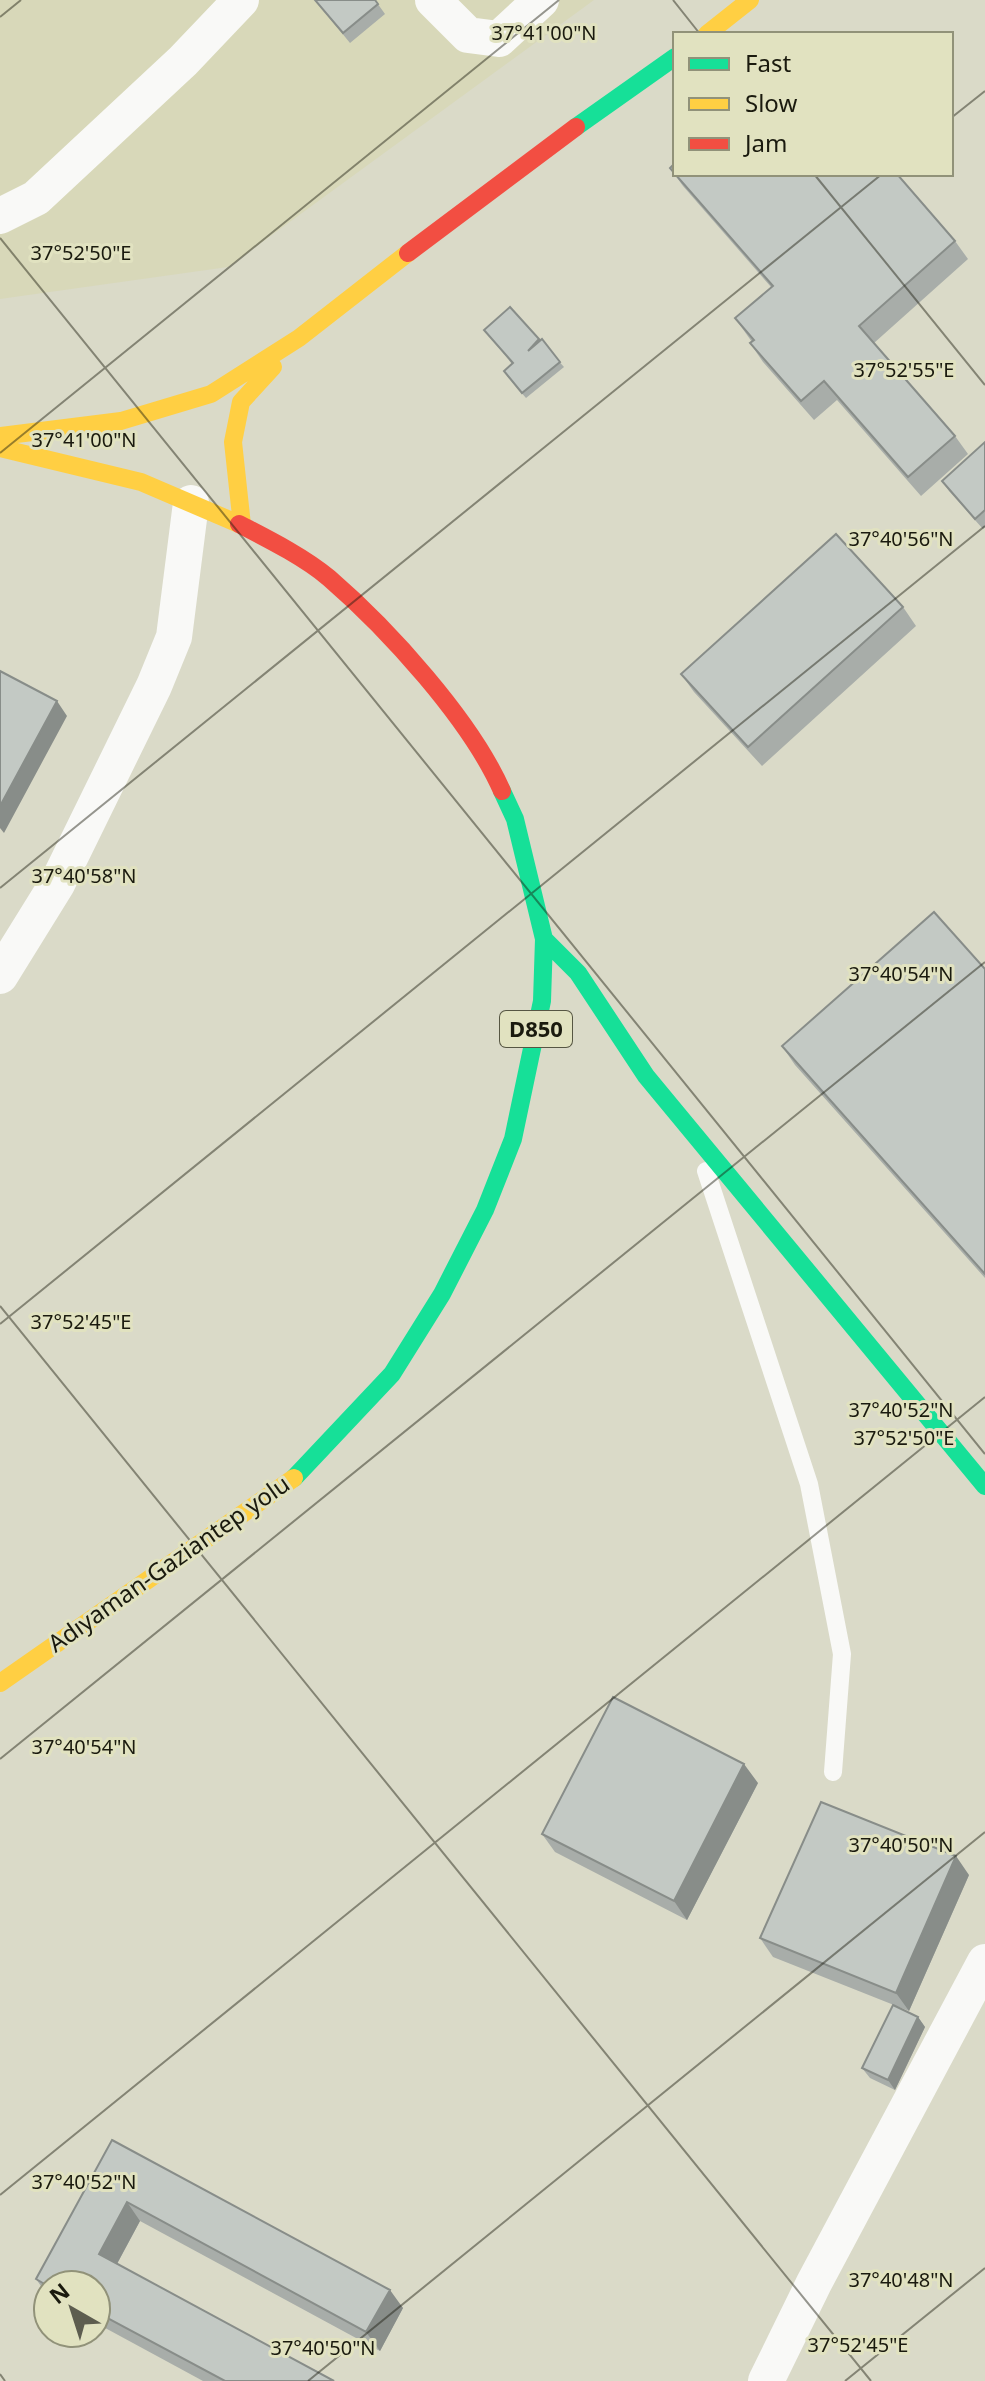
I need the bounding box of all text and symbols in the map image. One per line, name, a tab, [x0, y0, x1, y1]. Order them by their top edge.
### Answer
text: 37°41'00"N	[491, 19, 597, 46]
legend	[673, 32, 953, 176]
text: Fast	[745, 46, 791, 79]
text: Slow	[745, 86, 797, 119]
text: Jam	[743, 126, 787, 159]
text: 37°52'50"E	[31, 239, 131, 266]
text: 37°52'55"E	[854, 356, 954, 383]
text: 37°41'00"N	[31, 426, 137, 453]
text: 37°40'56"N	[848, 525, 954, 552]
text: 37°40'58"N	[31, 862, 137, 889]
text: 37°40'54"N	[848, 960, 954, 987]
road number: D850	[500, 1011, 572, 1047]
text: 37°52'45"E	[31, 1308, 131, 1335]
text: 37°40'52"N	[848, 1396, 954, 1423]
text: 37°52'50"E	[854, 1424, 954, 1451]
street label: Adıyaman-Gaziantep yolu	[41, 1467, 296, 1659]
text: 37°40'54"N	[31, 1733, 137, 1760]
text: 37°40'50"N	[848, 1831, 954, 1858]
text: 37°40'52"N	[31, 2168, 137, 2195]
text: 37°40'48"N	[848, 2266, 954, 2293]
north arrow	[32, 2269, 112, 2349]
text: N	[42, 2275, 75, 2310]
text: 37°52'45"E	[808, 2331, 908, 2358]
text: 37°40'50"N	[270, 2334, 376, 2361]

